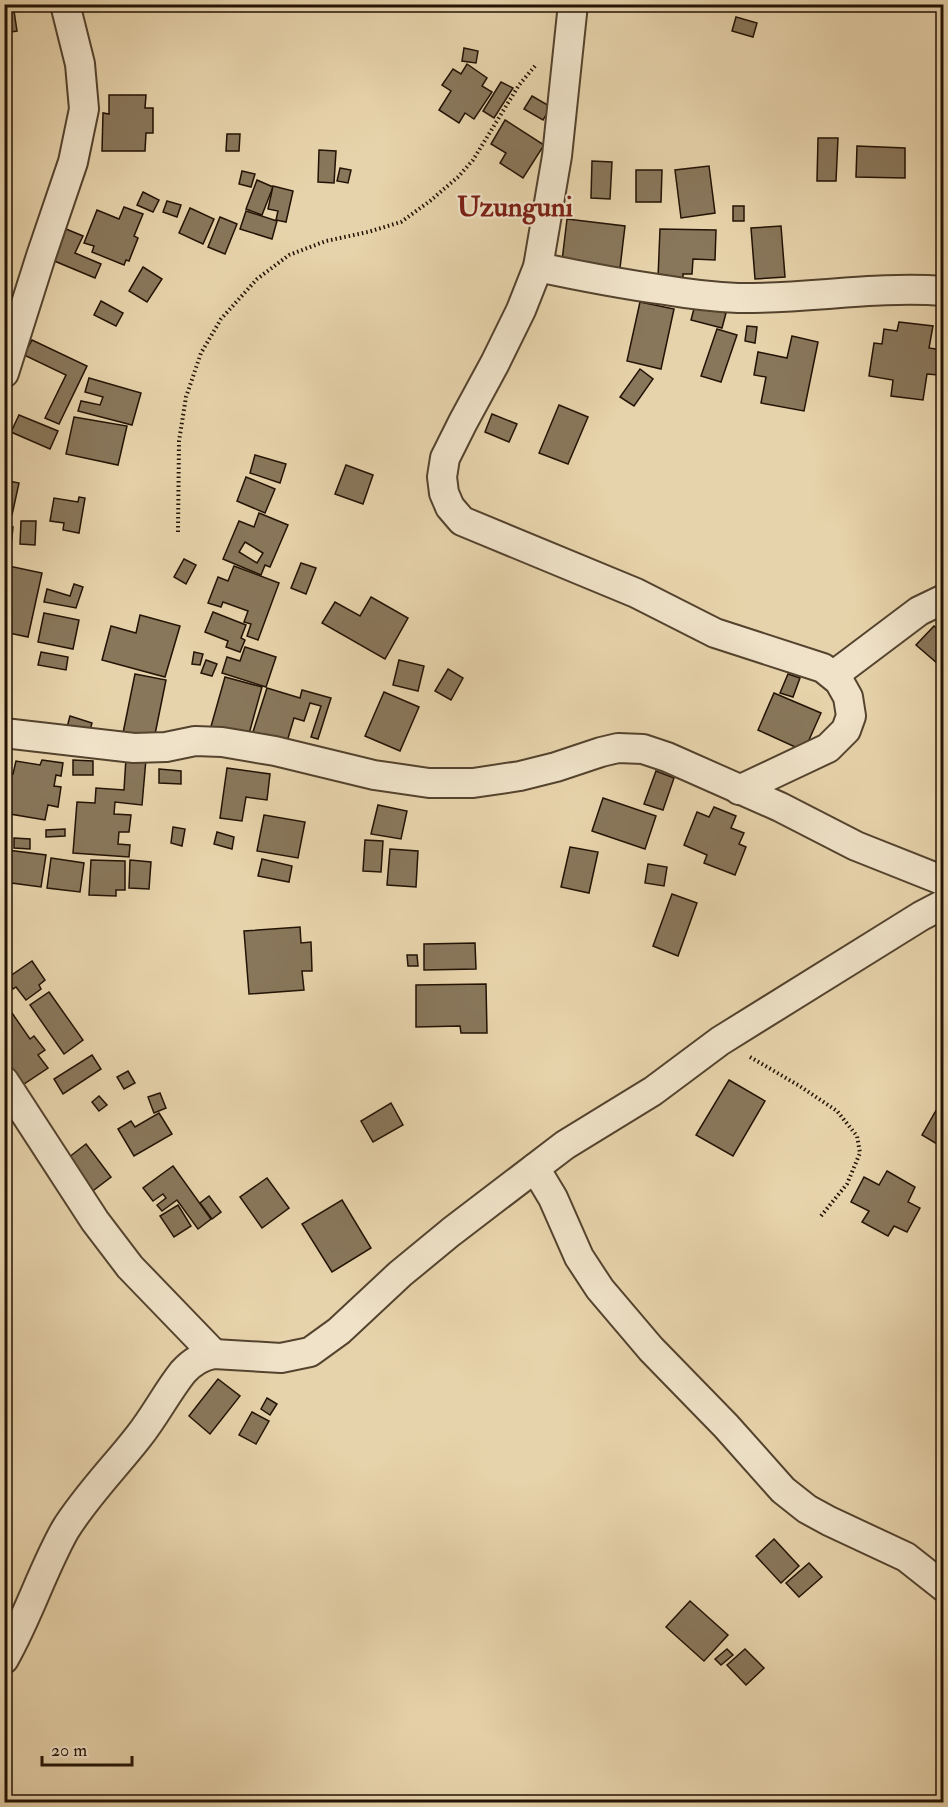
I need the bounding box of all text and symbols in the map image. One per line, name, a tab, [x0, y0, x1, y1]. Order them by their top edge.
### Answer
district label: Uzunguni	[457, 190, 573, 225]
scale bar	[42, 1729, 132, 1767]
text: 20 m	[51, 1739, 87, 1762]

